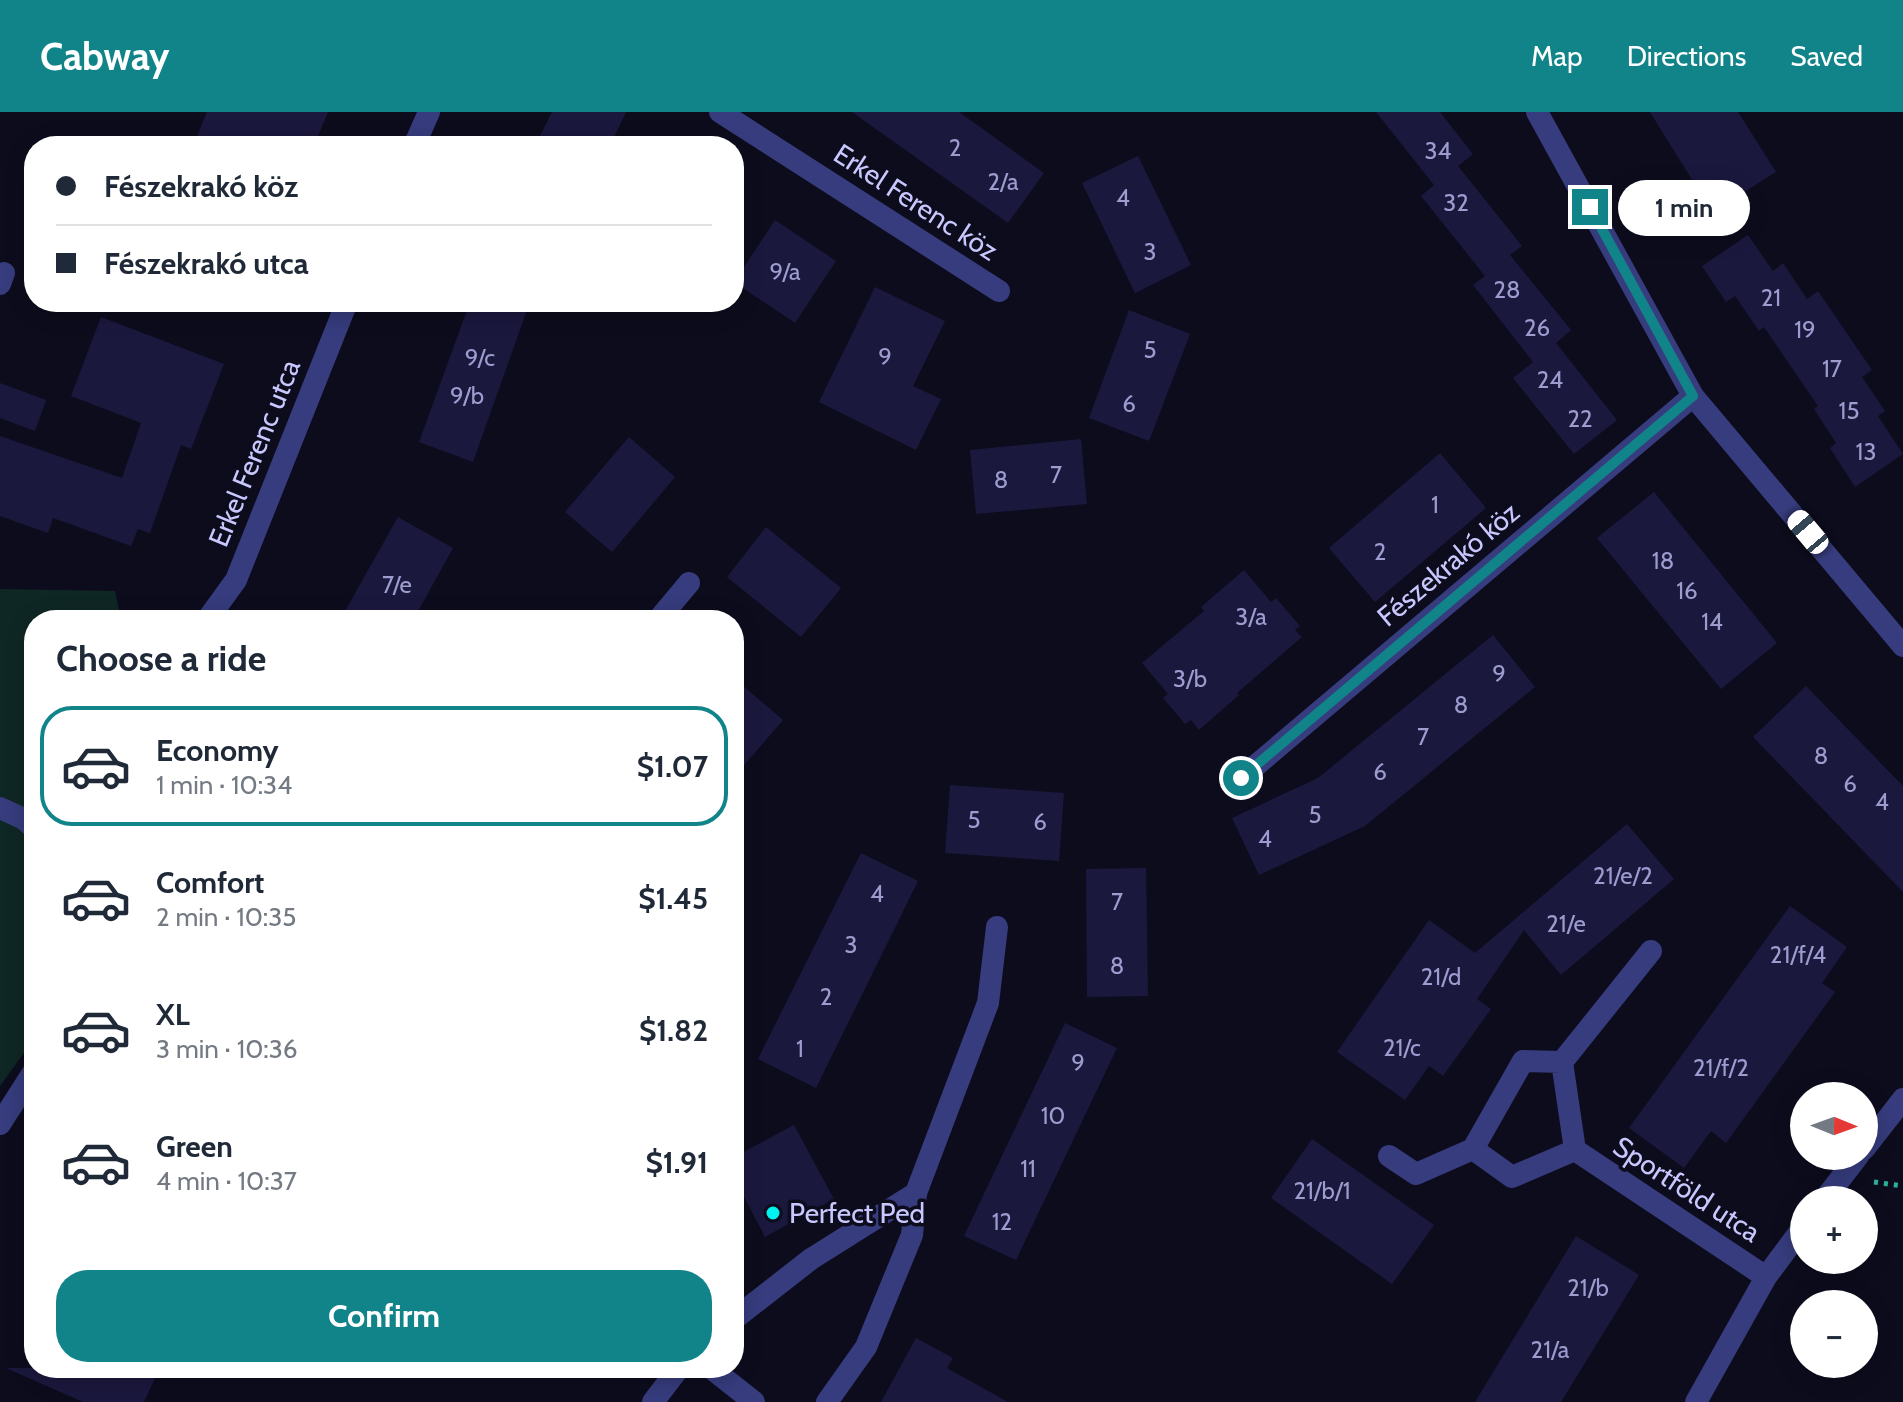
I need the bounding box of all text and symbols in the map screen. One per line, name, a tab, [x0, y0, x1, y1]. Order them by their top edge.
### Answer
text: Cabway	[40, 33, 170, 80]
text: Map	[1531, 39, 1583, 73]
text: Directions	[1627, 39, 1746, 73]
text: Saved	[1790, 39, 1863, 73]
house number: 2	[949, 133, 961, 162]
street label: Erkel Ferenc köz	[828, 136, 1004, 268]
house number: 34	[1425, 136, 1452, 165]
house number: 2/a	[988, 167, 1019, 196]
text: Fészekrakó köz	[104, 168, 298, 205]
callout: 1 min	[1618, 179, 1750, 235]
house number: 4	[1116, 183, 1130, 212]
house number: 32	[1443, 188, 1469, 217]
route end	[1572, 189, 1608, 225]
text: 1 min	[1655, 192, 1713, 224]
house number: 3	[1144, 237, 1156, 266]
text: Fészekrakó utca	[104, 245, 309, 282]
house number: 9/a	[769, 257, 801, 286]
house number: 28	[1493, 275, 1521, 304]
house number: 21	[1761, 283, 1781, 312]
house number: 26	[1524, 313, 1550, 342]
house number: 19	[1794, 315, 1816, 344]
house number: 5	[1144, 335, 1156, 364]
house number: 9	[878, 342, 892, 371]
house number: 9/c	[465, 343, 495, 372]
street label: Erkel Ferenc utca	[201, 354, 307, 551]
house number: 17	[1822, 354, 1842, 383]
house number: 24	[1537, 365, 1563, 394]
house number: 9/b	[450, 381, 484, 410]
house number: 6	[1122, 389, 1136, 418]
house number: 15	[1839, 396, 1859, 425]
house number: 22	[1567, 404, 1593, 433]
house number: 13	[1856, 437, 1876, 466]
house number: 7	[1050, 460, 1062, 489]
house number: 8	[994, 465, 1008, 494]
house number: 1	[1431, 490, 1439, 519]
street label: Fészekrakó köz	[1370, 495, 1526, 633]
car	[1783, 506, 1833, 558]
house number: 2	[1374, 537, 1386, 566]
house number: 18	[1652, 546, 1674, 575]
house number: 7/e	[382, 570, 412, 599]
house number: 16	[1676, 576, 1698, 605]
house number: 3/a	[1235, 602, 1267, 631]
house number: 14	[1701, 607, 1723, 636]
text: Choose a ride	[56, 636, 266, 680]
house number: 9	[1492, 659, 1506, 688]
house number: 3/b	[1173, 664, 1207, 693]
house number: 8	[1454, 690, 1468, 719]
house number: 7	[1417, 722, 1429, 751]
icon: car	[60, 730, 132, 802]
text: Economy	[156, 732, 279, 769]
house number: 8	[1814, 741, 1828, 770]
text: $1.07	[637, 748, 708, 785]
house number: 6	[1373, 757, 1387, 786]
route start	[1223, 760, 1259, 796]
text: 1 min · 10:34	[156, 769, 292, 801]
house number: 6	[1843, 769, 1857, 798]
house number: 4	[1875, 787, 1889, 816]
house number: 5	[1309, 800, 1321, 829]
house number: 5	[968, 805, 980, 834]
house number: 6	[1033, 807, 1047, 836]
house number: 4	[1258, 824, 1272, 853]
house number: 21/e/2	[1593, 861, 1653, 890]
icon: car	[60, 862, 132, 934]
text: Comfort	[156, 864, 264, 901]
house number: 4	[870, 879, 884, 908]
text: $1.45	[638, 880, 708, 917]
house number: 7	[1111, 887, 1123, 916]
text: 2 min · 10:35	[156, 901, 296, 933]
house number: 21/e	[1546, 909, 1586, 938]
house number: 3	[845, 930, 857, 959]
house number: 21/f/4	[1770, 940, 1826, 969]
house number: 8	[1110, 951, 1124, 980]
house number: 21/d	[1421, 962, 1461, 991]
house number: 2	[820, 982, 832, 1011]
icon: car	[60, 994, 132, 1066]
text: XL	[156, 996, 190, 1033]
text: $1.82	[639, 1012, 708, 1049]
text: 3 min · 10:36	[156, 1033, 298, 1065]
house number: 21/c	[1383, 1033, 1421, 1062]
house number: 1	[796, 1034, 804, 1063]
house number: 9	[1071, 1048, 1085, 1077]
house number: 21/f/2	[1693, 1053, 1749, 1082]
north arrow	[1790, 1082, 1878, 1170]
map controls	[1790, 1082, 1878, 1378]
house number: 10	[1041, 1101, 1065, 1130]
icon: car	[60, 1126, 132, 1198]
text: Green	[156, 1128, 233, 1165]
street label: Sportföld utca	[1607, 1129, 1767, 1249]
text: $1.91	[645, 1144, 708, 1181]
house number: 11	[1020, 1154, 1036, 1183]
text: 4 min · 10:37	[156, 1165, 297, 1197]
house number: 21/b/1	[1293, 1176, 1351, 1205]
button: +	[1790, 1186, 1878, 1274]
place label: Perfect Ped	[789, 1196, 925, 1230]
marker: Perfect Ped	[764, 1204, 782, 1222]
house number: 12	[992, 1207, 1012, 1236]
button: Confirm	[56, 1270, 712, 1362]
house number: 21/b	[1567, 1273, 1609, 1302]
button: −	[1790, 1290, 1878, 1378]
house number: 21/a	[1531, 1335, 1570, 1364]

